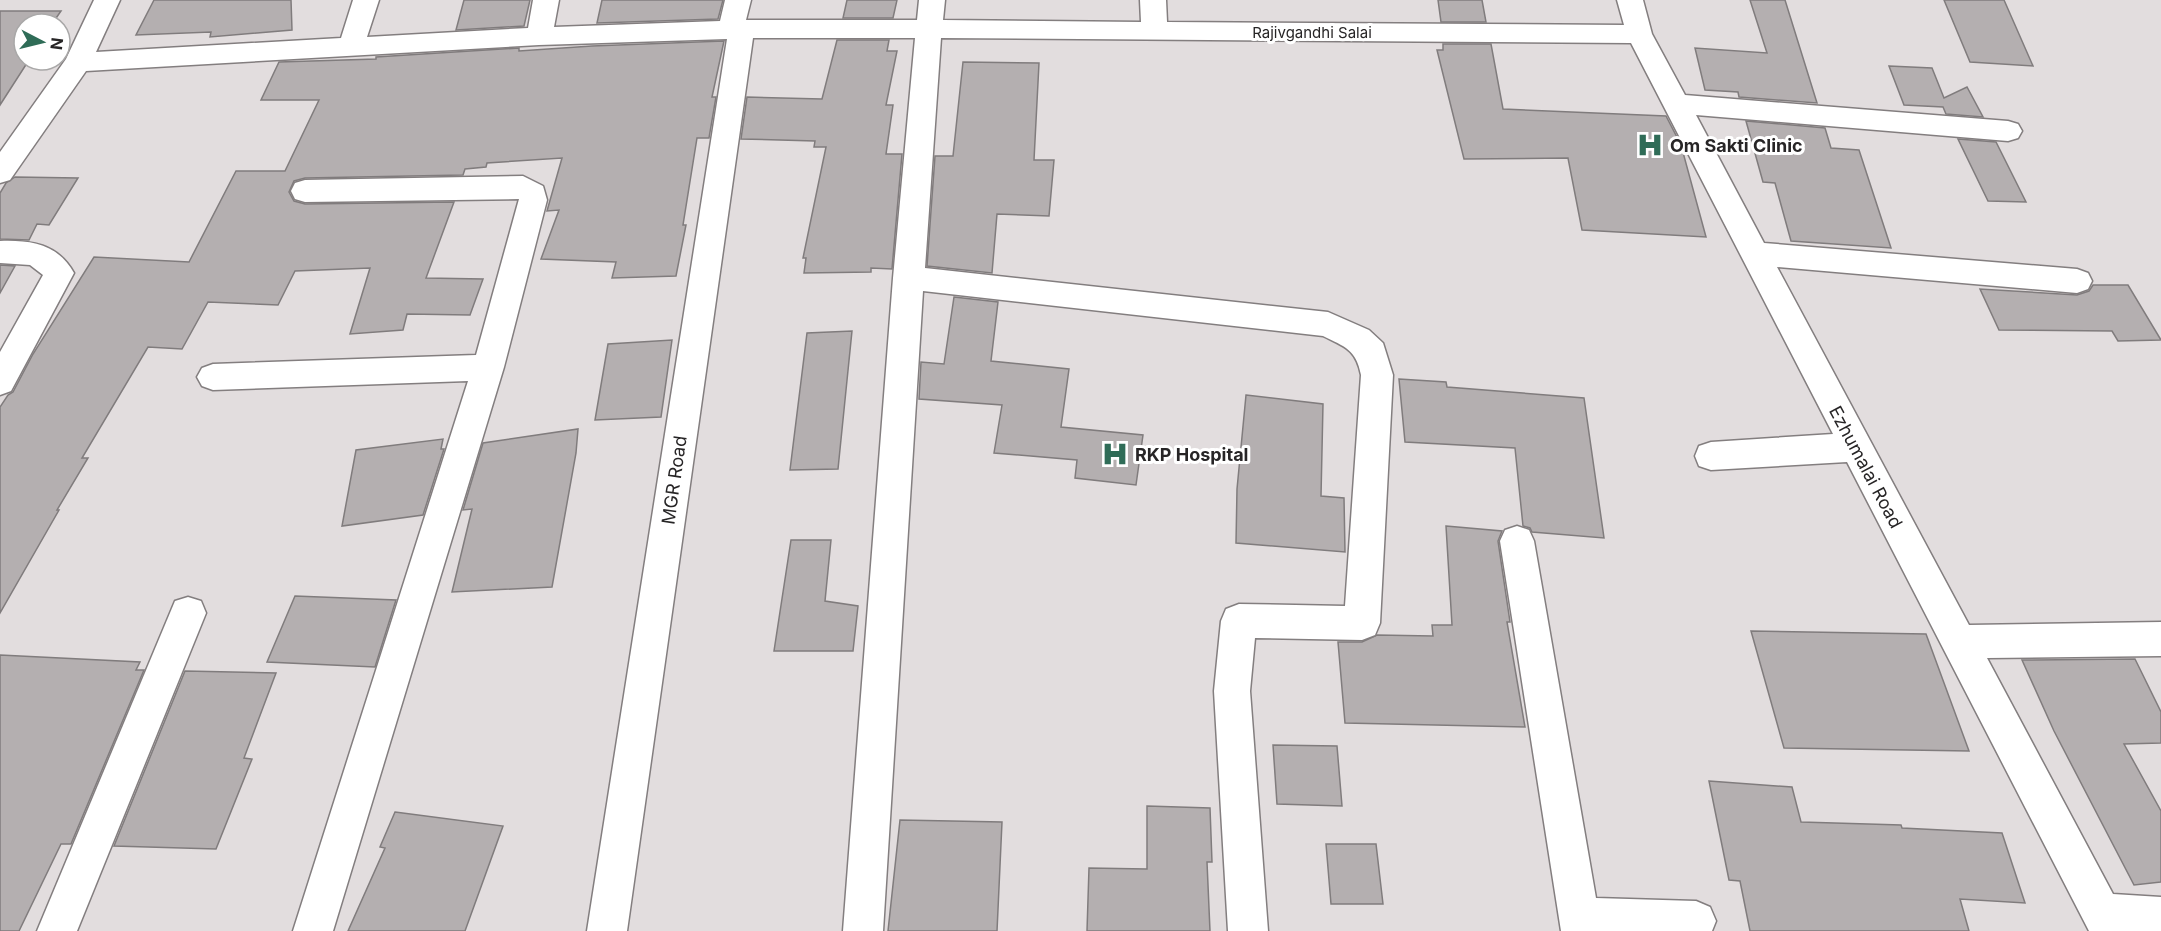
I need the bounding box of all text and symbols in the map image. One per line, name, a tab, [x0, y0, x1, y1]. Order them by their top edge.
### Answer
north arrow	[12, 12, 72, 72]
street label: Rajivgandhi Salai	[1252, 23, 1372, 42]
text: N	[46, 37, 68, 51]
hospital icon: Om Sakti Clinic	[1635, 130, 1665, 160]
place label: Om Sakti Clinic	[1670, 135, 1803, 156]
street label: Ezhumalai Road	[1825, 402, 1907, 532]
street label: MGR Road	[657, 434, 691, 526]
hospital icon: RKP Hospital	[1100, 439, 1130, 469]
place label: RKP Hospital	[1135, 444, 1249, 465]

